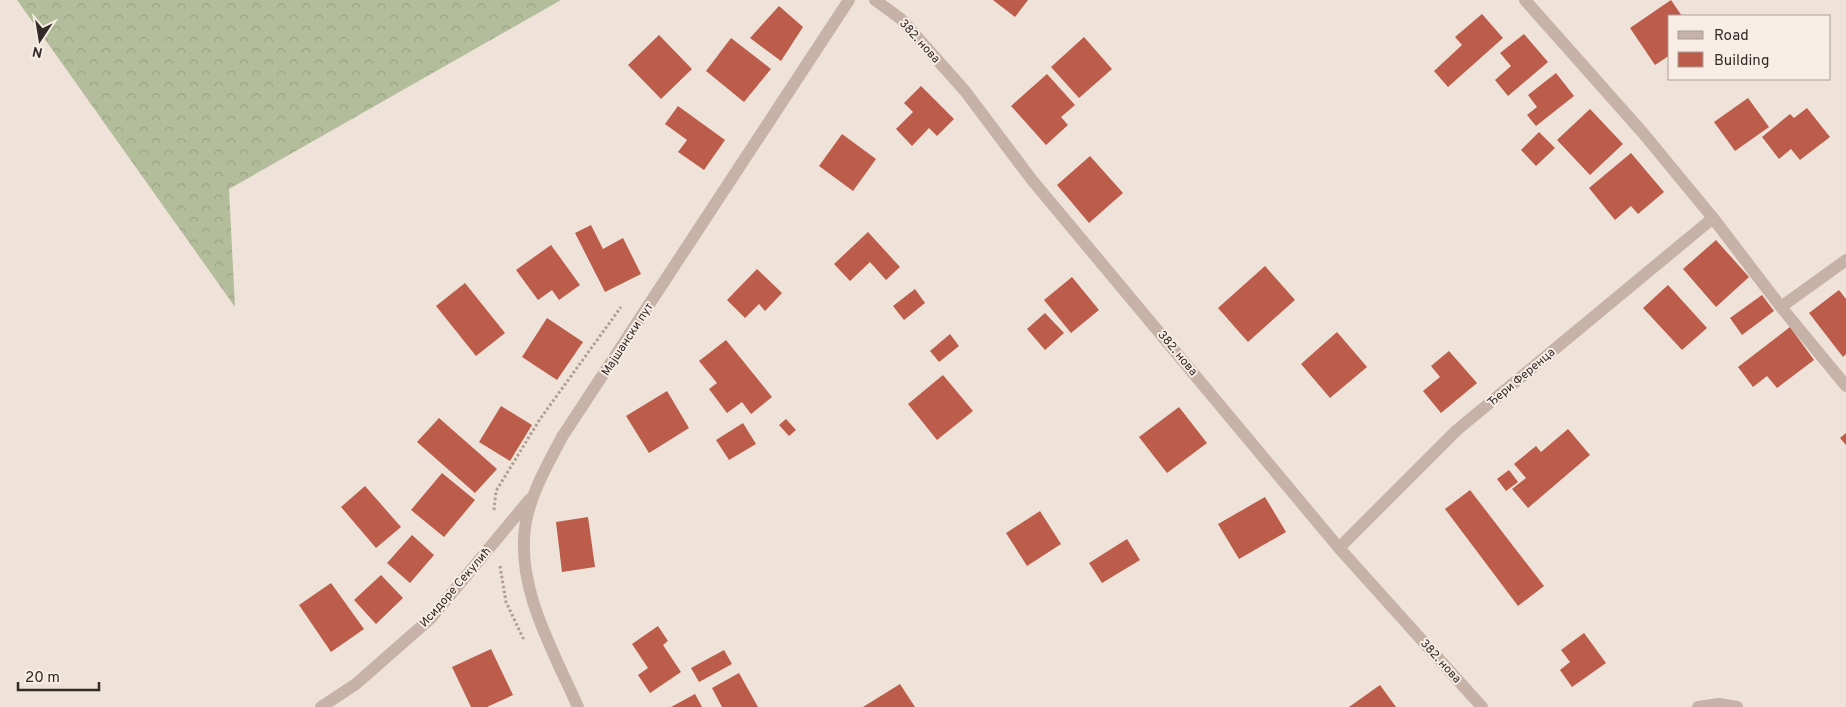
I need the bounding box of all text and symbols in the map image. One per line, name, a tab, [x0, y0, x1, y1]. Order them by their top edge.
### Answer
north arrow	[15, 15, 65, 65]
legend	[1668, 15, 1831, 80]
street label: 382. нова	[895, 16, 943, 67]
text: Road	[1714, 27, 1749, 46]
text: N	[31, 42, 44, 61]
text: Building	[1714, 52, 1769, 71]
street label: Мајшански пут	[598, 299, 658, 379]
street label: 382. нова	[1154, 328, 1201, 380]
street label: Ђери Ференца	[1484, 345, 1559, 411]
street label: Исидоре Секулић	[416, 544, 495, 631]
street label: 382. нова	[1416, 636, 1464, 687]
scale bar	[18, 660, 99, 692]
text: 20 m	[25, 669, 60, 688]

